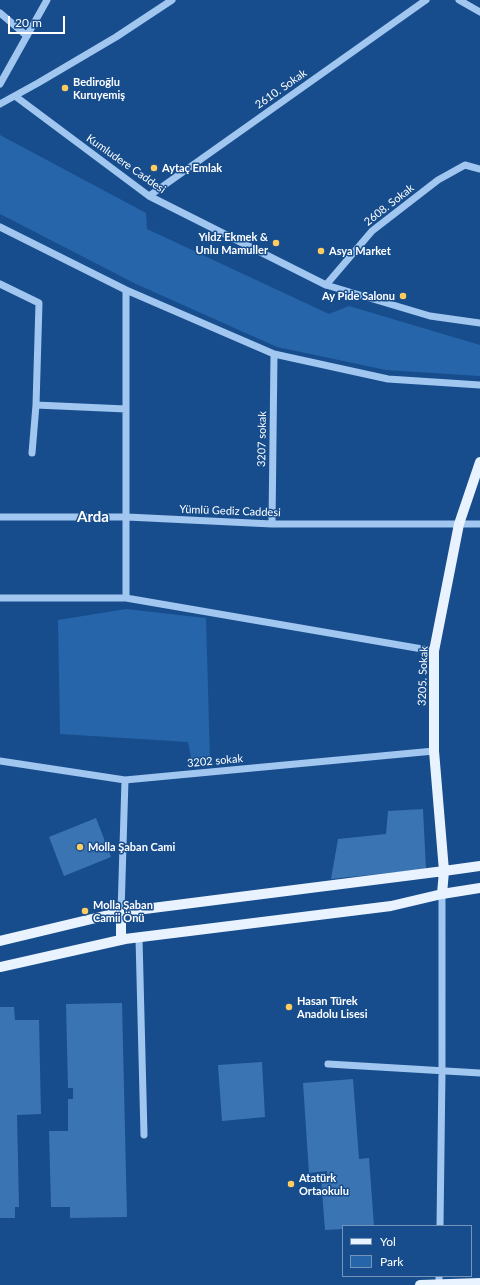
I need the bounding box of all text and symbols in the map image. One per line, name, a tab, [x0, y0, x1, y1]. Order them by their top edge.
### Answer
scale bar	[10, 8, 67, 34]
text: 20 m	[15, 15, 42, 30]
street label: 2610. Sokak	[253, 66, 309, 112]
place label: Bediroğlu Kuruyemiş	[73, 75, 125, 101]
marker: Bediroğlu Kuruyemiş	[60, 83, 70, 93]
street label: Kumludere Caddesi	[84, 132, 168, 196]
place label: Aytaç Emlak	[162, 161, 222, 175]
marker: Aytaç Emlak	[149, 163, 159, 173]
street label: 2608. Sokak	[361, 181, 417, 229]
place label: Yıldz Ekmek & Unlu Mamuller	[196, 230, 268, 256]
marker: Yıldz Ekmek & Unlu Mamuller	[271, 238, 281, 248]
place label: Asya Market	[329, 244, 391, 258]
marker: Asya Market	[316, 246, 326, 256]
place label: Ay Pide Salonu	[322, 289, 395, 303]
marker: Ay Pide Salonu	[398, 291, 408, 301]
street label: 3207 sokak	[255, 411, 269, 467]
street label: Yümlü Gediz Caddesi	[179, 503, 281, 519]
district label: Arda	[77, 508, 109, 526]
street label: 3205. Sokak	[415, 646, 431, 706]
street label: 3202 sokak	[187, 752, 243, 770]
place label: Molla Şaban Cami	[88, 840, 175, 854]
marker: Molla Şaban Cami	[75, 842, 85, 852]
place label: Molla Şaban Camii Önü	[93, 898, 153, 924]
marker: Molla Şaban Camii Önü	[80, 906, 90, 916]
place label: Hasan Türek Anadolu Lisesi	[297, 994, 367, 1020]
marker: Hasan Türek Anadolu Lisesi	[284, 1002, 294, 1012]
place label: Atatürk Ortaokulu	[299, 1171, 349, 1197]
marker: Atatürk Ortaokulu	[286, 1179, 296, 1189]
legend	[342, 1225, 472, 1277]
text: Yol	[380, 1234, 396, 1249]
text: Park	[380, 1254, 403, 1269]

